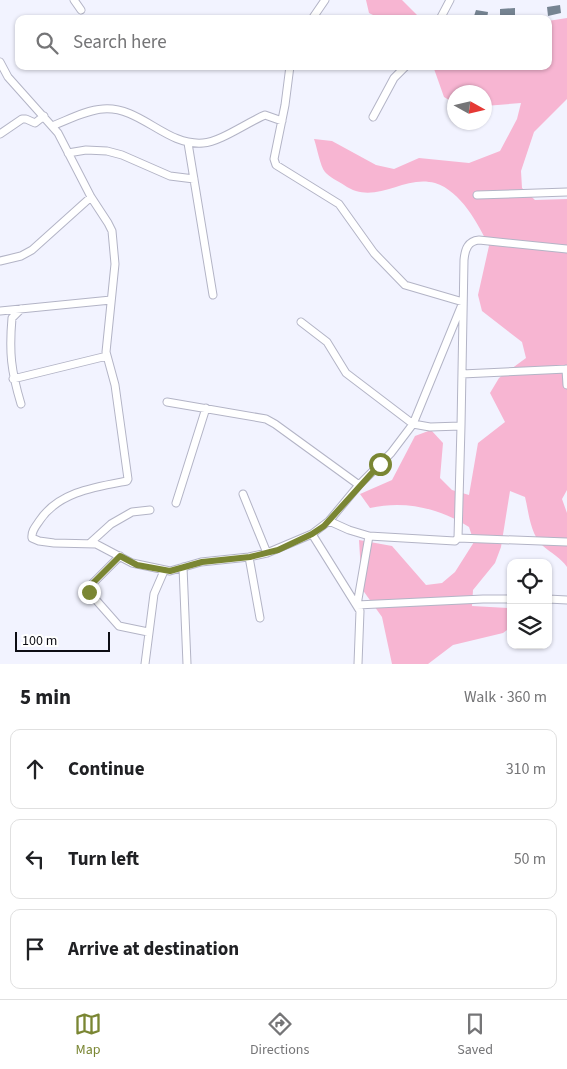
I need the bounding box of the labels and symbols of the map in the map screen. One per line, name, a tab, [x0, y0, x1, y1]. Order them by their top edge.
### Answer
north arrow	[447, 85, 492, 130]
route start	[369, 453, 392, 476]
route end	[78, 581, 101, 604]
scale bar	[15, 629, 110, 652]

